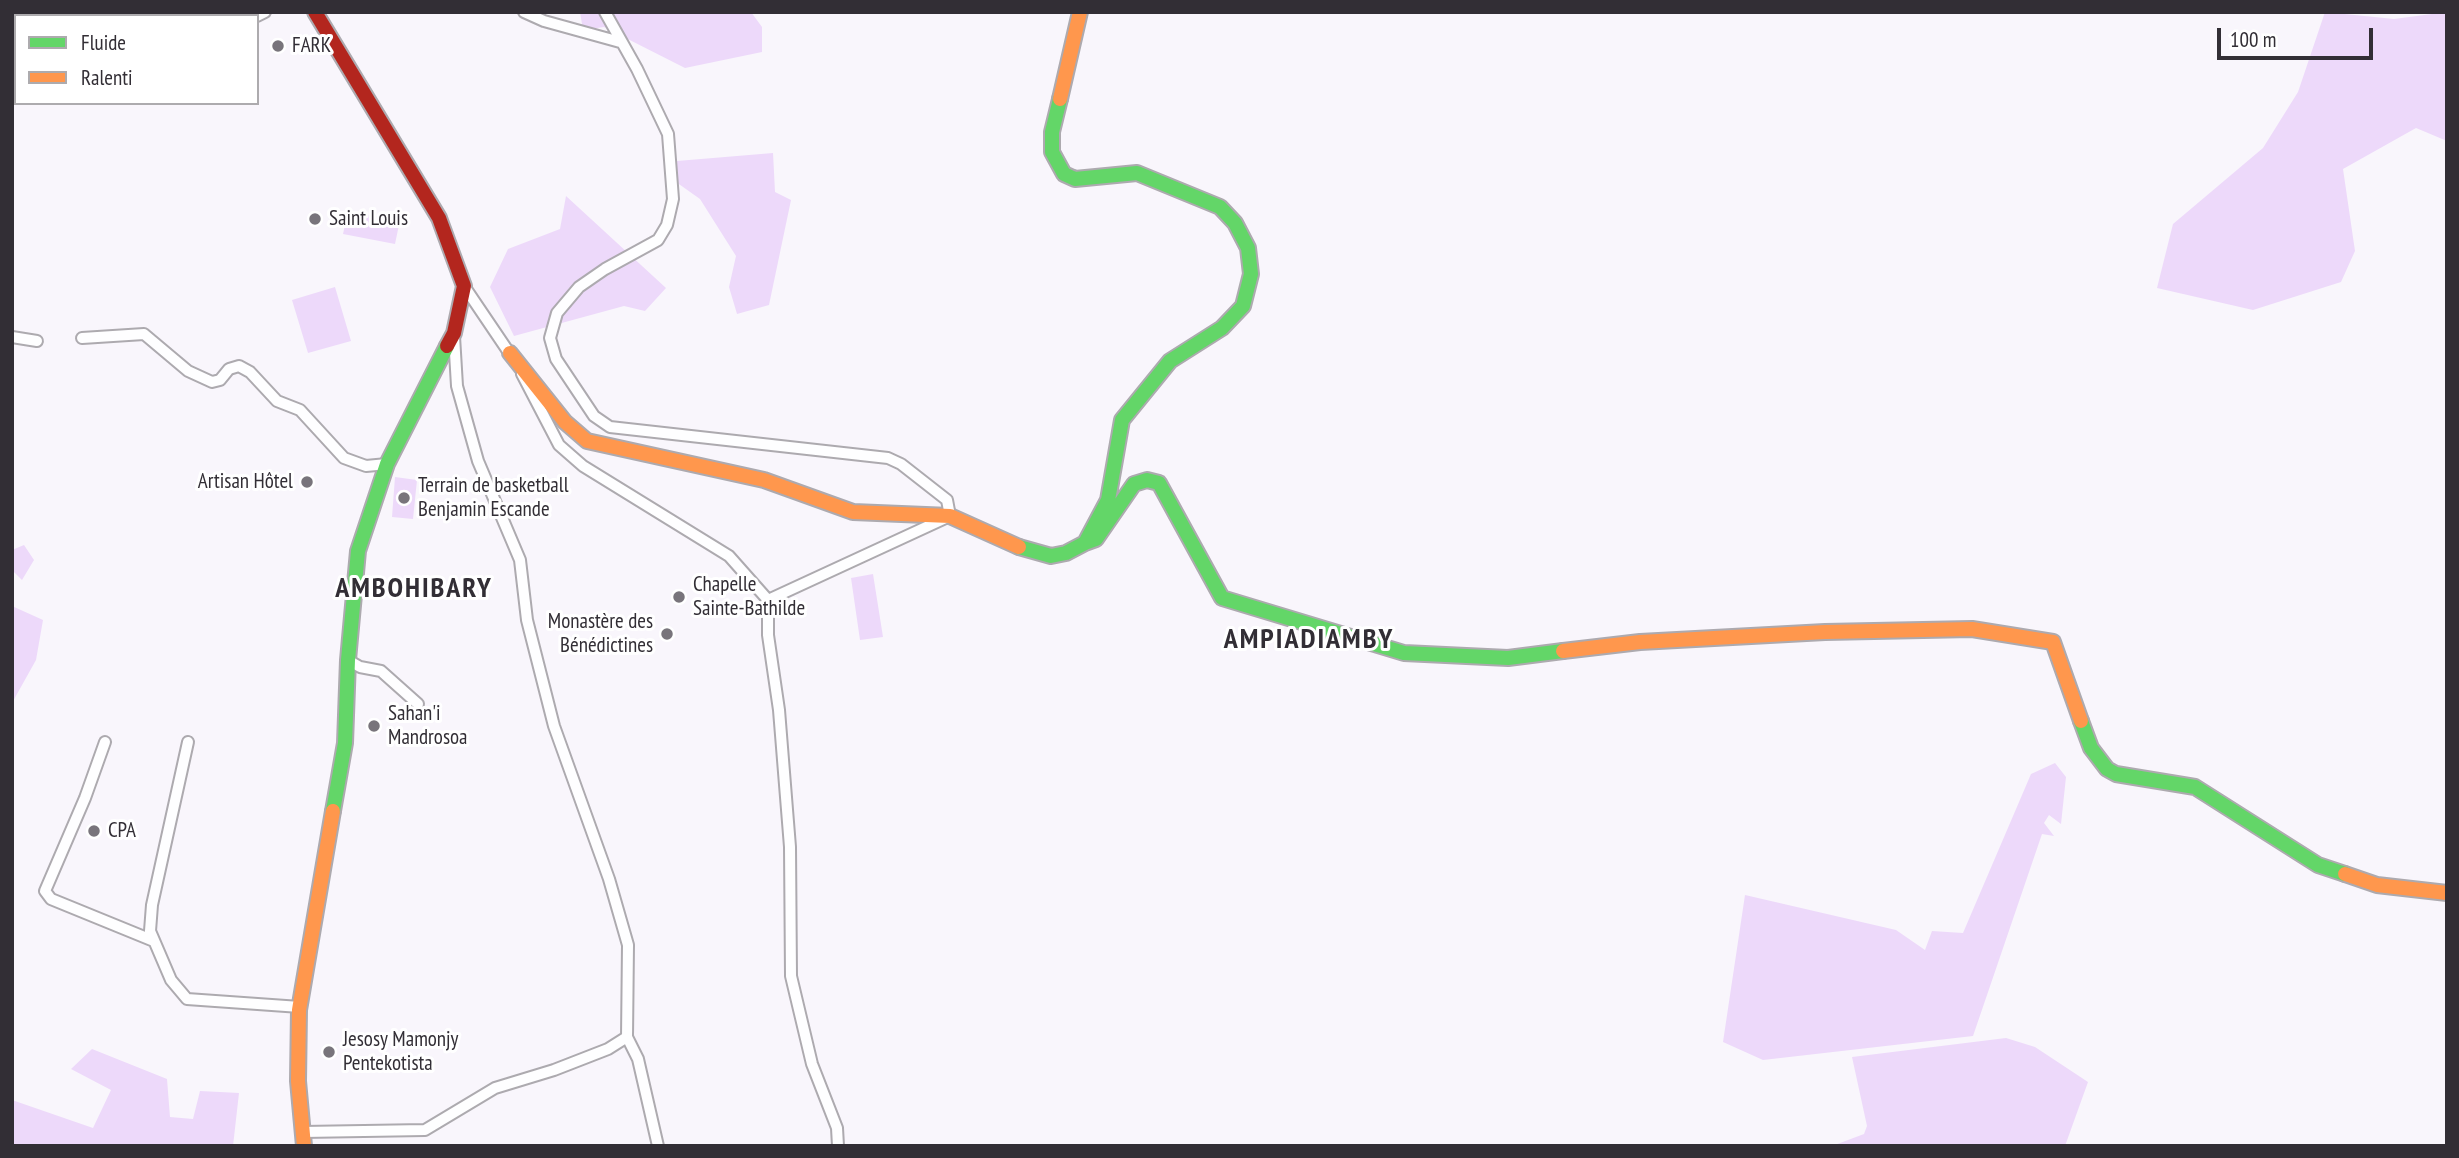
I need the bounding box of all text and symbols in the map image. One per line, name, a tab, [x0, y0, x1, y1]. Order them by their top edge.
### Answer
legend	[14, 14, 259, 105]
scale bar	[2221, 14, 2377, 58]
text: 100 m	[2230, 26, 2276, 53]
text: Fluide	[81, 29, 126, 56]
place label: FARK	[292, 33, 331, 59]
marker: FARK	[270, 38, 286, 54]
text: Ralenti	[81, 64, 133, 91]
place label: Saint Louis	[329, 206, 408, 232]
marker: Saint Louis	[307, 211, 323, 227]
place label: Artisan Hôtel	[198, 469, 293, 495]
place label: Terrain de basketball Benjamin Escande	[418, 473, 569, 523]
marker: Artisan Hôtel	[299, 474, 315, 490]
marker: Terrain de basketball Benjamin Escande	[396, 490, 412, 506]
district label: AMBOHIBARY	[336, 572, 492, 606]
place label: Chapelle Sainte-Bathilde	[693, 572, 805, 622]
marker: Chapelle Sainte-Bathilde	[671, 589, 687, 605]
place label: Monastère des Bénédictines	[548, 609, 653, 659]
district label: AMPIADIAMBY	[1225, 623, 1393, 657]
marker: Monastère des Bénédictines	[659, 626, 675, 642]
place label: Sahan'i Mandrosoa	[388, 701, 467, 751]
marker: Sahan'i Mandrosoa	[366, 718, 382, 734]
place label: CPA	[108, 818, 136, 844]
marker: CPA	[86, 823, 102, 839]
place label: Jesosy Mamonjy Pentekotista	[343, 1027, 458, 1077]
marker: Jesosy Mamonjy Pentekotista	[321, 1044, 337, 1060]

